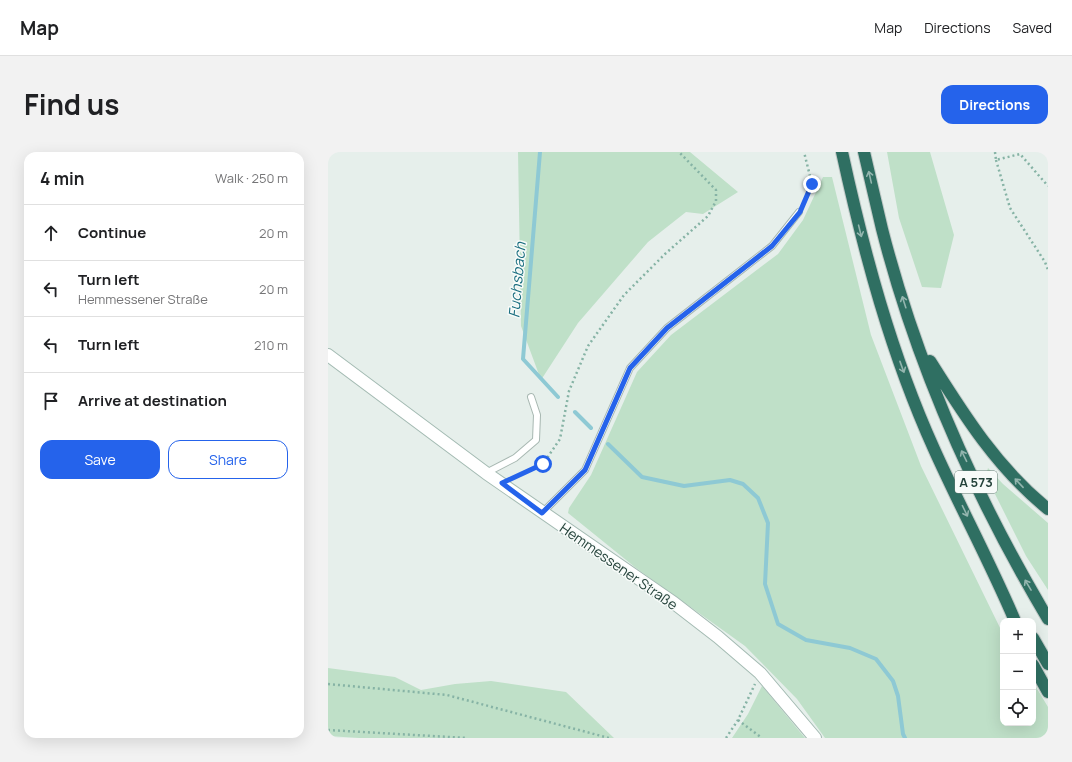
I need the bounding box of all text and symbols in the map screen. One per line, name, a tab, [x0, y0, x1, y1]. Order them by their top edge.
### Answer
text: Map	[20, 15, 59, 41]
text: Map	[874, 18, 902, 37]
text: Directions	[924, 18, 991, 37]
text: Saved	[1013, 18, 1052, 37]
text: Find us	[24, 85, 119, 123]
button: Directions	[941, 85, 1048, 124]
text: 4 min	[40, 167, 84, 190]
text: Walk · 250 m	[215, 169, 288, 187]
one-way arrow	[866, 171, 874, 184]
route end	[803, 175, 821, 193]
icon: ahead	[40, 222, 62, 244]
text: Continue	[78, 222, 146, 243]
text: 20 m	[259, 224, 288, 242]
one-way arrow	[856, 224, 864, 237]
water label: Fuchsbach	[503, 240, 531, 319]
text: Turn left	[78, 269, 140, 290]
icon: left	[40, 278, 62, 300]
text: 20 m	[259, 280, 288, 298]
text: Hemmessener Straße	[78, 290, 208, 308]
one-way arrow	[900, 296, 907, 309]
icon: left	[40, 334, 62, 356]
text: Turn left	[78, 334, 140, 355]
text: 210 m	[254, 336, 288, 354]
one-way arrow	[898, 360, 906, 372]
icon: arrive	[40, 390, 62, 412]
text: Arrive at destination	[78, 390, 227, 411]
button: Save	[40, 440, 160, 479]
button: Share	[168, 440, 288, 479]
one-way arrow	[960, 451, 967, 463]
route start	[534, 455, 552, 473]
road number: A 573	[955, 471, 997, 493]
one-way arrow	[1014, 478, 1023, 488]
one-way arrow	[961, 505, 969, 517]
street label: Hemmessener Straße	[556, 518, 682, 614]
one-way arrow	[1024, 579, 1032, 591]
map controls	[1000, 618, 1036, 726]
button: +	[1000, 618, 1036, 654]
button: −	[1000, 654, 1036, 690]
button: locate	[1000, 690, 1036, 726]

